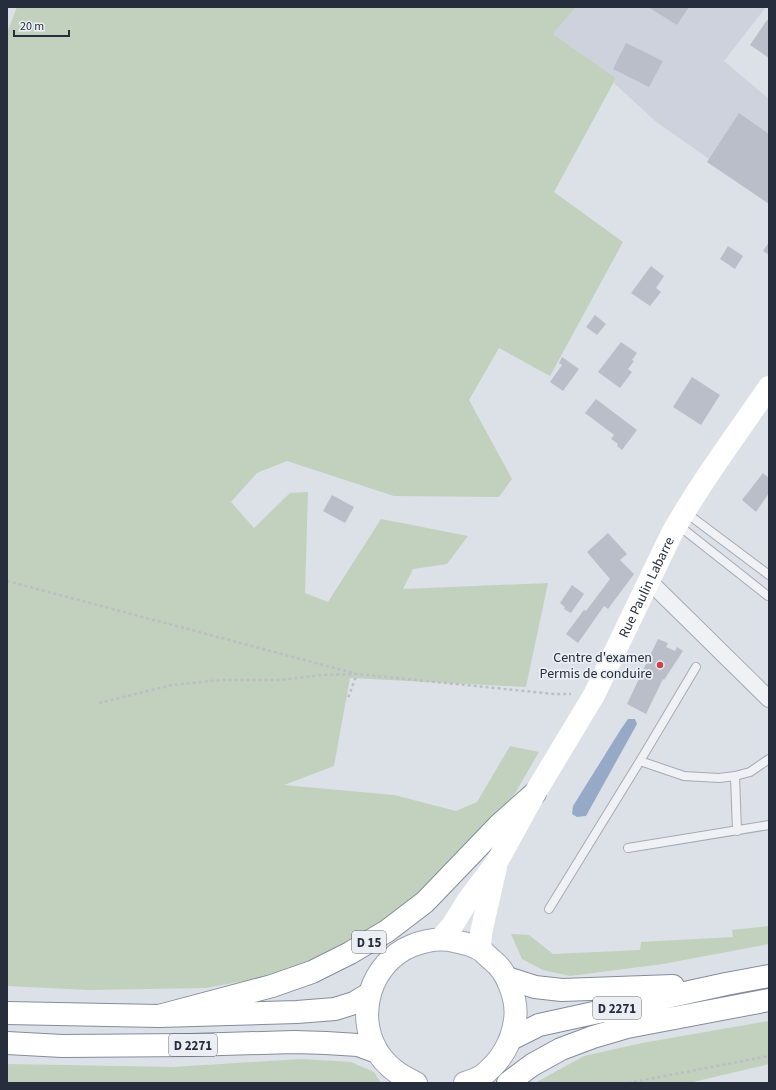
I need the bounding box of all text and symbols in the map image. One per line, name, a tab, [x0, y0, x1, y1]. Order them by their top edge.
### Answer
scale bar	[14, 12, 69, 38]
text: 20 m	[20, 18, 44, 35]
street label: Rue Paulin Labarre	[614, 534, 680, 641]
place label: Centre d'examen Permis de conduire	[540, 648, 652, 684]
marker: Centre d'examen Permis de conduire	[655, 660, 665, 670]
road number: D 15	[352, 931, 386, 953]
road number: D 2271	[593, 997, 641, 1019]
road number: D 2271	[169, 1034, 217, 1056]

